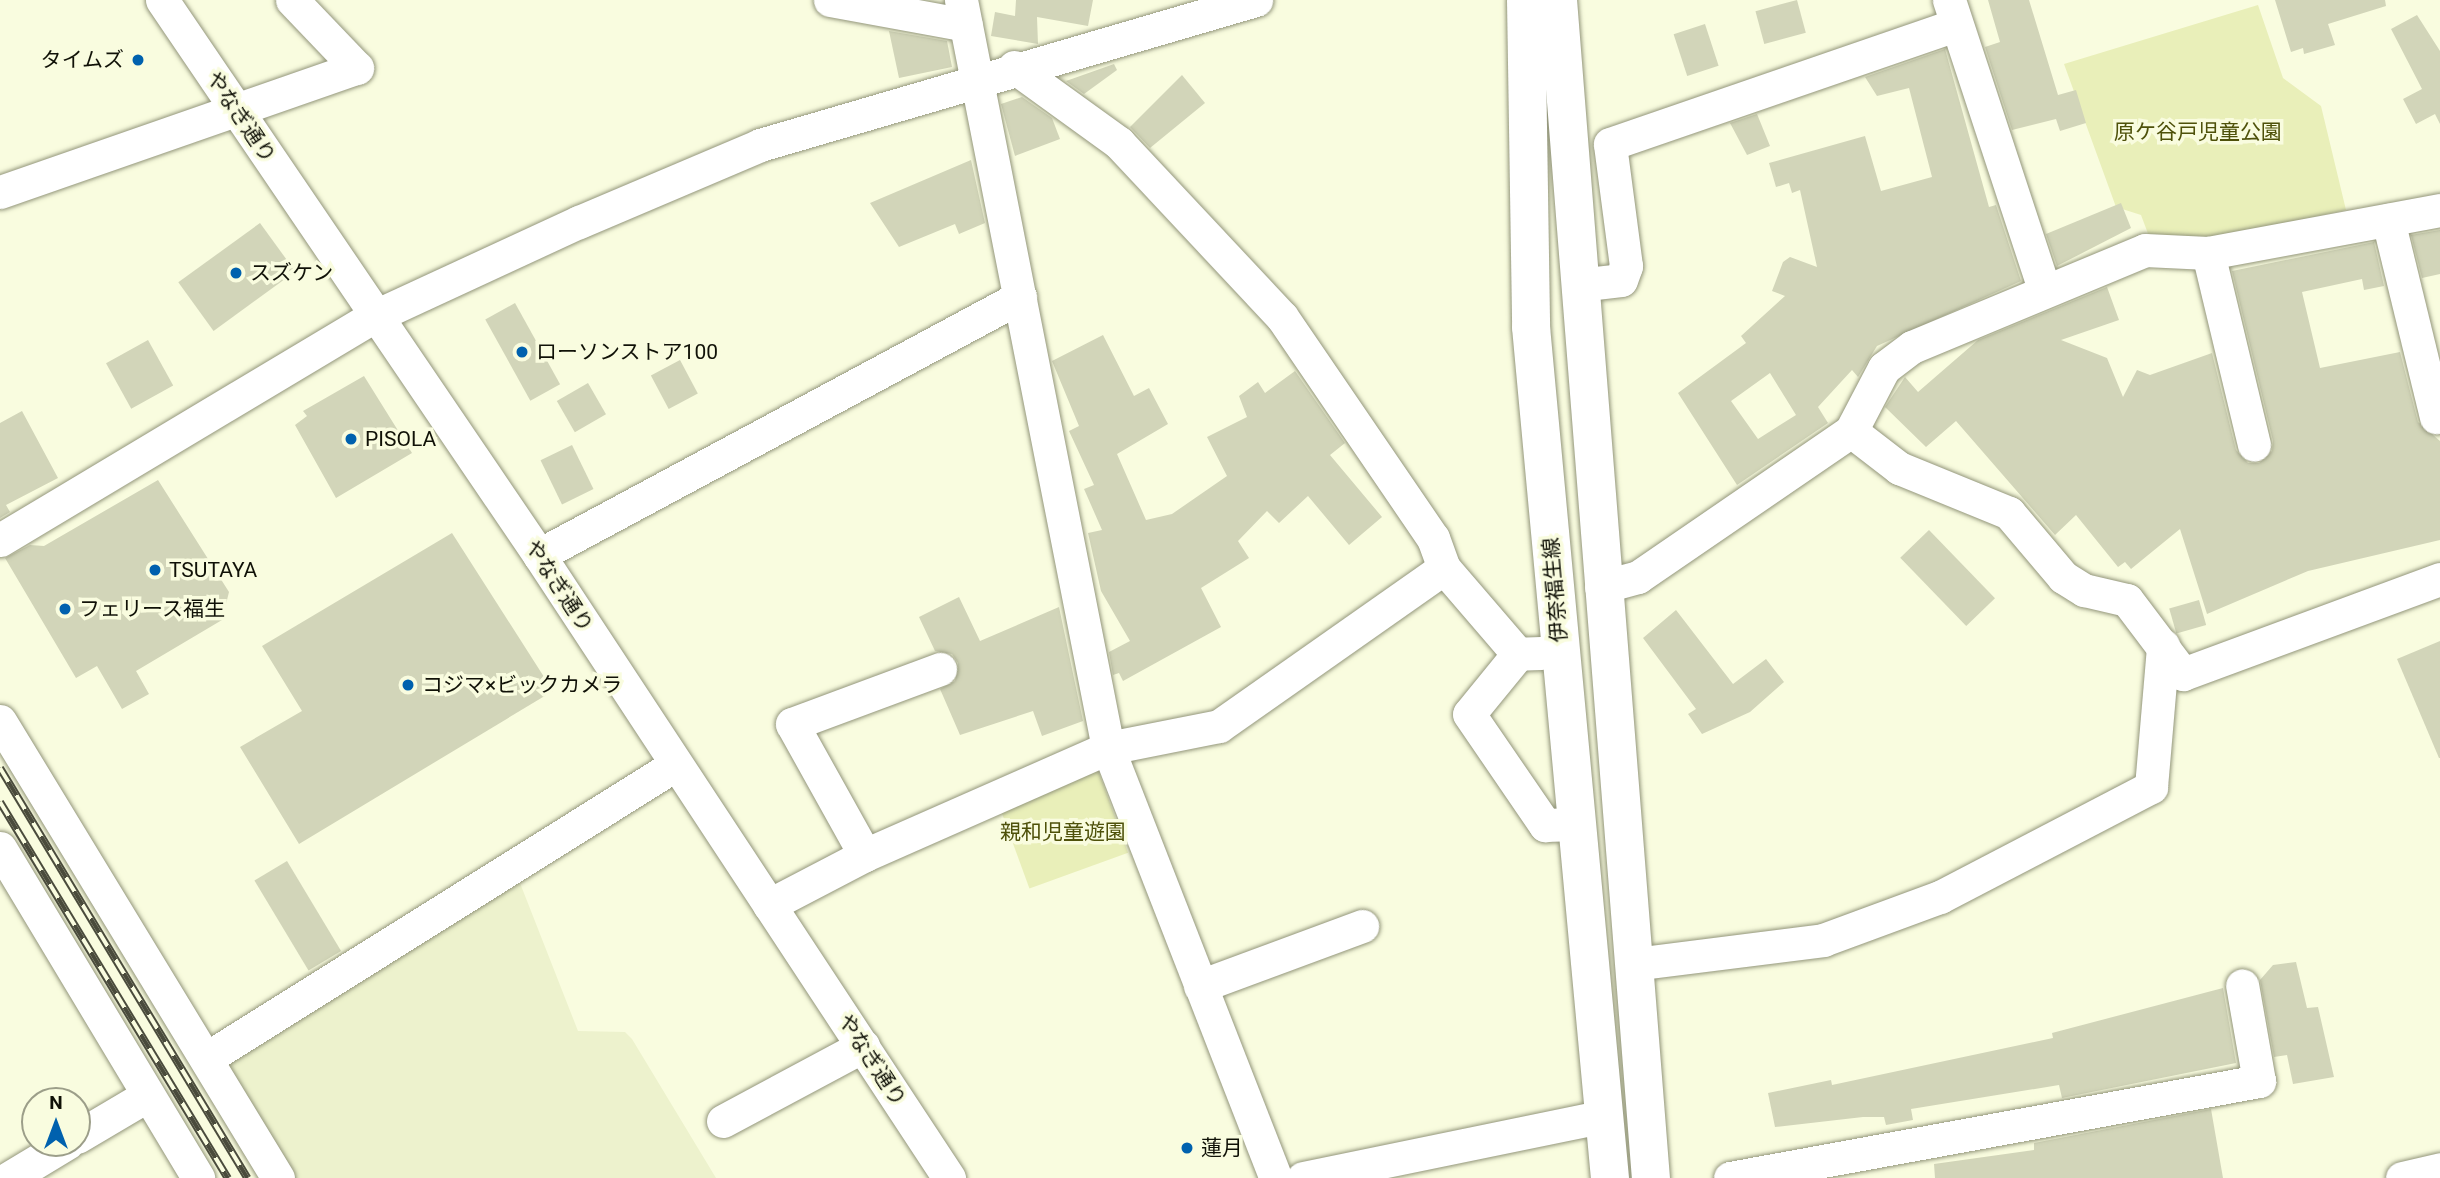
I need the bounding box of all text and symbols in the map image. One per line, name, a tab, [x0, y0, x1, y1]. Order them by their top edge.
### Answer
place label: タイムズ	[40, 47, 124, 73]
marker: タイムズ	[130, 52, 146, 68]
street label: やなぎ通り	[201, 66, 281, 168]
park label: 原ケ谷戸児童公園	[2114, 119, 2282, 145]
place label: スズケン	[250, 260, 334, 286]
marker: スズケン	[228, 265, 244, 281]
place label: ローソンストア100	[536, 339, 718, 365]
marker: ローソンストア100	[514, 344, 530, 360]
place label: PISOLA	[365, 426, 436, 452]
marker: PISOLA	[343, 431, 359, 447]
street label: やなぎ通り	[520, 535, 598, 637]
street label: 伊奈福生線	[1538, 537, 1572, 643]
place label: TSUTAYA	[169, 557, 257, 583]
marker: TSUTAYA	[147, 562, 163, 578]
place label: フェリース福生	[79, 596, 226, 622]
marker: フェリース福生	[57, 601, 73, 617]
place label: コジマ×ビックカメラ	[422, 672, 622, 698]
marker: コジマ×ビックカメラ	[400, 677, 416, 693]
park label: 親和児童遊園	[1000, 819, 1126, 845]
street label: やなぎ通り	[833, 1009, 911, 1111]
north arrow	[21, 1087, 91, 1157]
text: N	[49, 1091, 63, 1114]
place label: 蓮月	[1201, 1135, 1243, 1161]
marker: 蓮月	[1179, 1140, 1195, 1156]

